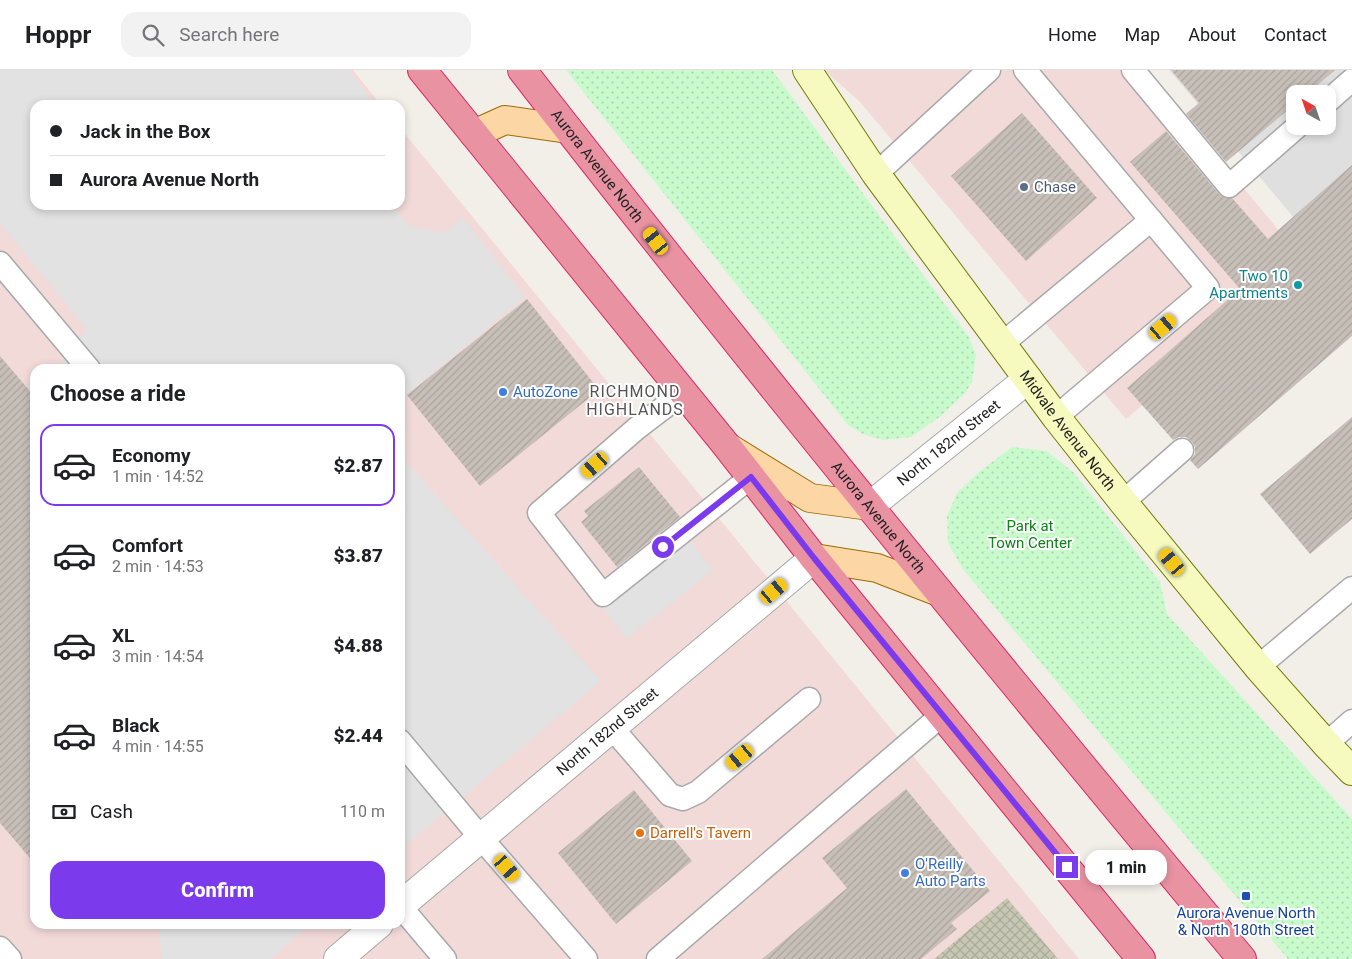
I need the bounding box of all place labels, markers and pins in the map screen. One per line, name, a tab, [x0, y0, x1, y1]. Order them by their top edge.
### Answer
place label: Chase	[1034, 178, 1076, 196]
marker: Chase	[1018, 181, 1030, 193]
place label: Two 10 Apartments	[1209, 267, 1288, 302]
marker: Two 10 Apartments	[1292, 279, 1304, 291]
place label: AutoZone	[513, 383, 578, 401]
marker: AutoZone	[497, 386, 509, 398]
place label: Darrell's Tavern	[650, 824, 751, 842]
marker: Darrell's Tavern	[634, 827, 646, 839]
place label: O'Reilly Auto Parts	[915, 855, 986, 890]
marker: O'Reilly Auto Parts	[899, 867, 911, 879]
marker: Aurora Avenue North & North 180th Street	[1240, 890, 1252, 902]
place label: Aurora Avenue North & North 180th Street	[1177, 904, 1315, 939]

